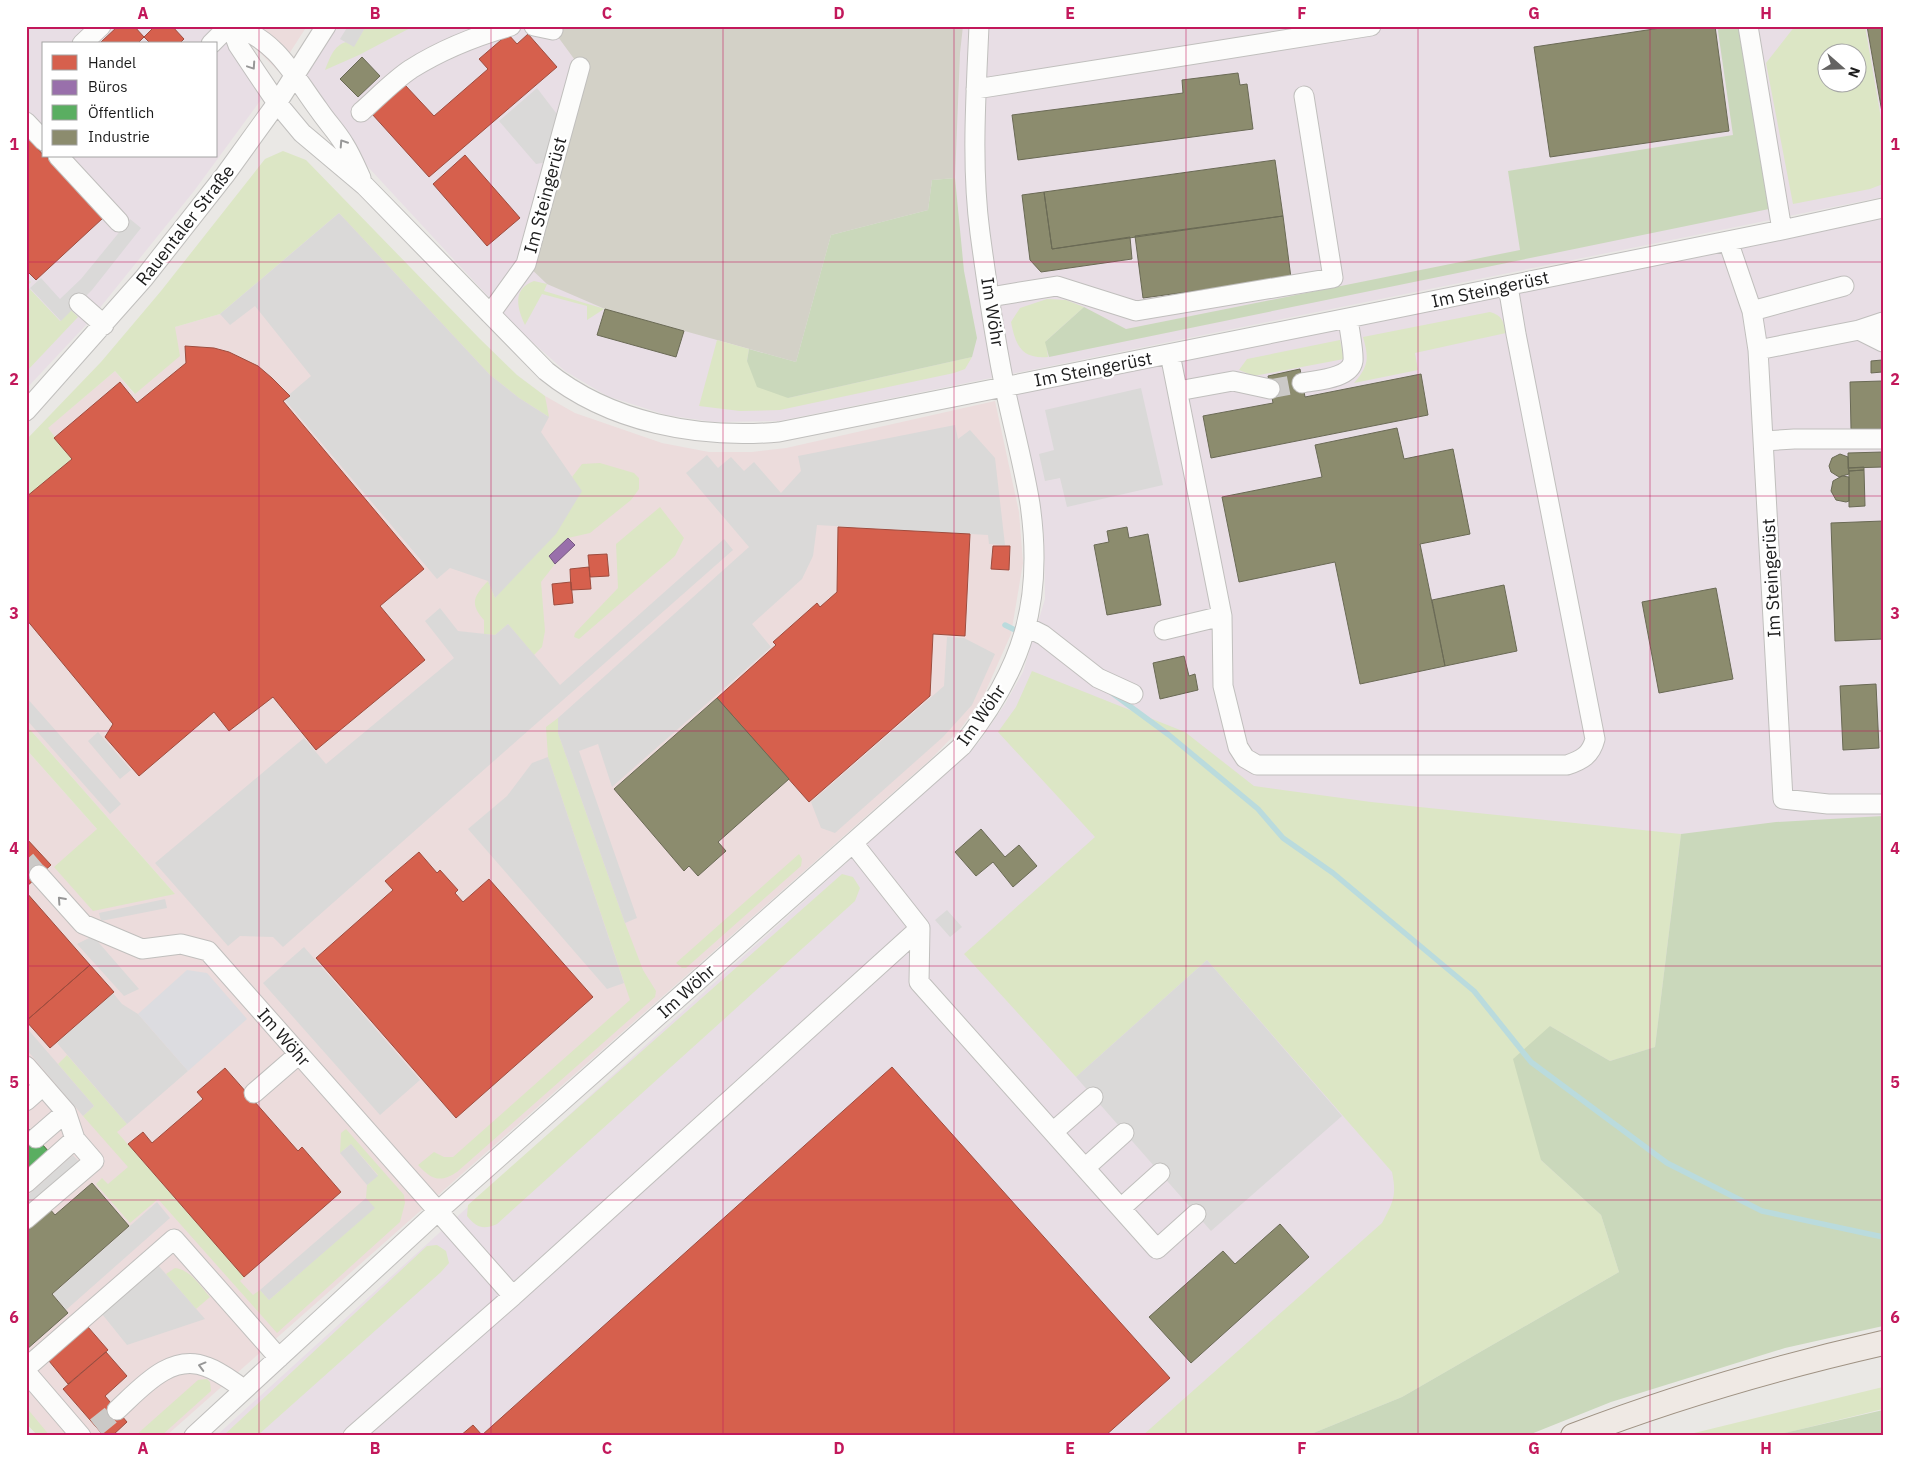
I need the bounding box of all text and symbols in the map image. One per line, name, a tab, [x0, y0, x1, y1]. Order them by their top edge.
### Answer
text: A	[138, 3, 149, 23]
text: B	[370, 3, 381, 23]
text: C	[602, 3, 612, 23]
text: D	[833, 3, 845, 23]
text: E	[1065, 3, 1075, 23]
text: F	[1297, 3, 1307, 23]
text: G	[1528, 3, 1540, 23]
text: H	[1760, 3, 1772, 23]
legend	[42, 42, 218, 158]
north arrow	[1816, 42, 1866, 92]
text: Handel	[88, 53, 136, 72]
one-way arrow	[246, 60, 255, 70]
text: N	[1844, 65, 1864, 80]
text: Büros	[88, 77, 127, 96]
text: Öffentlich	[88, 103, 154, 122]
text: Industrie	[88, 127, 150, 146]
text: 1	[9, 134, 19, 154]
street label: Im Steingerüst	[518, 134, 572, 256]
text: 1	[1890, 134, 1900, 154]
one-way arrow	[339, 139, 349, 148]
street label: Rauentaler Straße	[131, 160, 239, 290]
street label: Im Steingerüst	[1429, 265, 1551, 313]
street label: Im Wöhr	[976, 276, 1010, 349]
street label: Im Steingerüst	[1032, 346, 1154, 392]
text: 2	[9, 369, 19, 389]
text: 2	[1890, 369, 1900, 389]
street label: Im Steingerüst	[1756, 518, 1786, 638]
text: 3	[9, 603, 19, 623]
text: 3	[1890, 603, 1900, 623]
street label: Im Wöhr	[952, 679, 1011, 750]
text: 4	[9, 838, 19, 858]
text: 4	[1890, 838, 1900, 858]
one-way arrow	[58, 896, 67, 905]
street label: Im Wöhr	[652, 959, 720, 1023]
street label: Im Wöhr	[252, 1003, 316, 1071]
text: 5	[9, 1072, 19, 1092]
text: 5	[1890, 1072, 1900, 1092]
text: 6	[9, 1307, 19, 1327]
text: 6	[1890, 1307, 1900, 1327]
one-way arrow	[198, 1361, 206, 1372]
text: A	[138, 1438, 149, 1458]
text: B	[370, 1438, 381, 1458]
text: C	[602, 1438, 612, 1458]
text: D	[833, 1438, 845, 1458]
text: E	[1065, 1438, 1075, 1458]
text: F	[1297, 1438, 1307, 1458]
text: G	[1528, 1438, 1540, 1458]
text: H	[1760, 1438, 1772, 1458]

